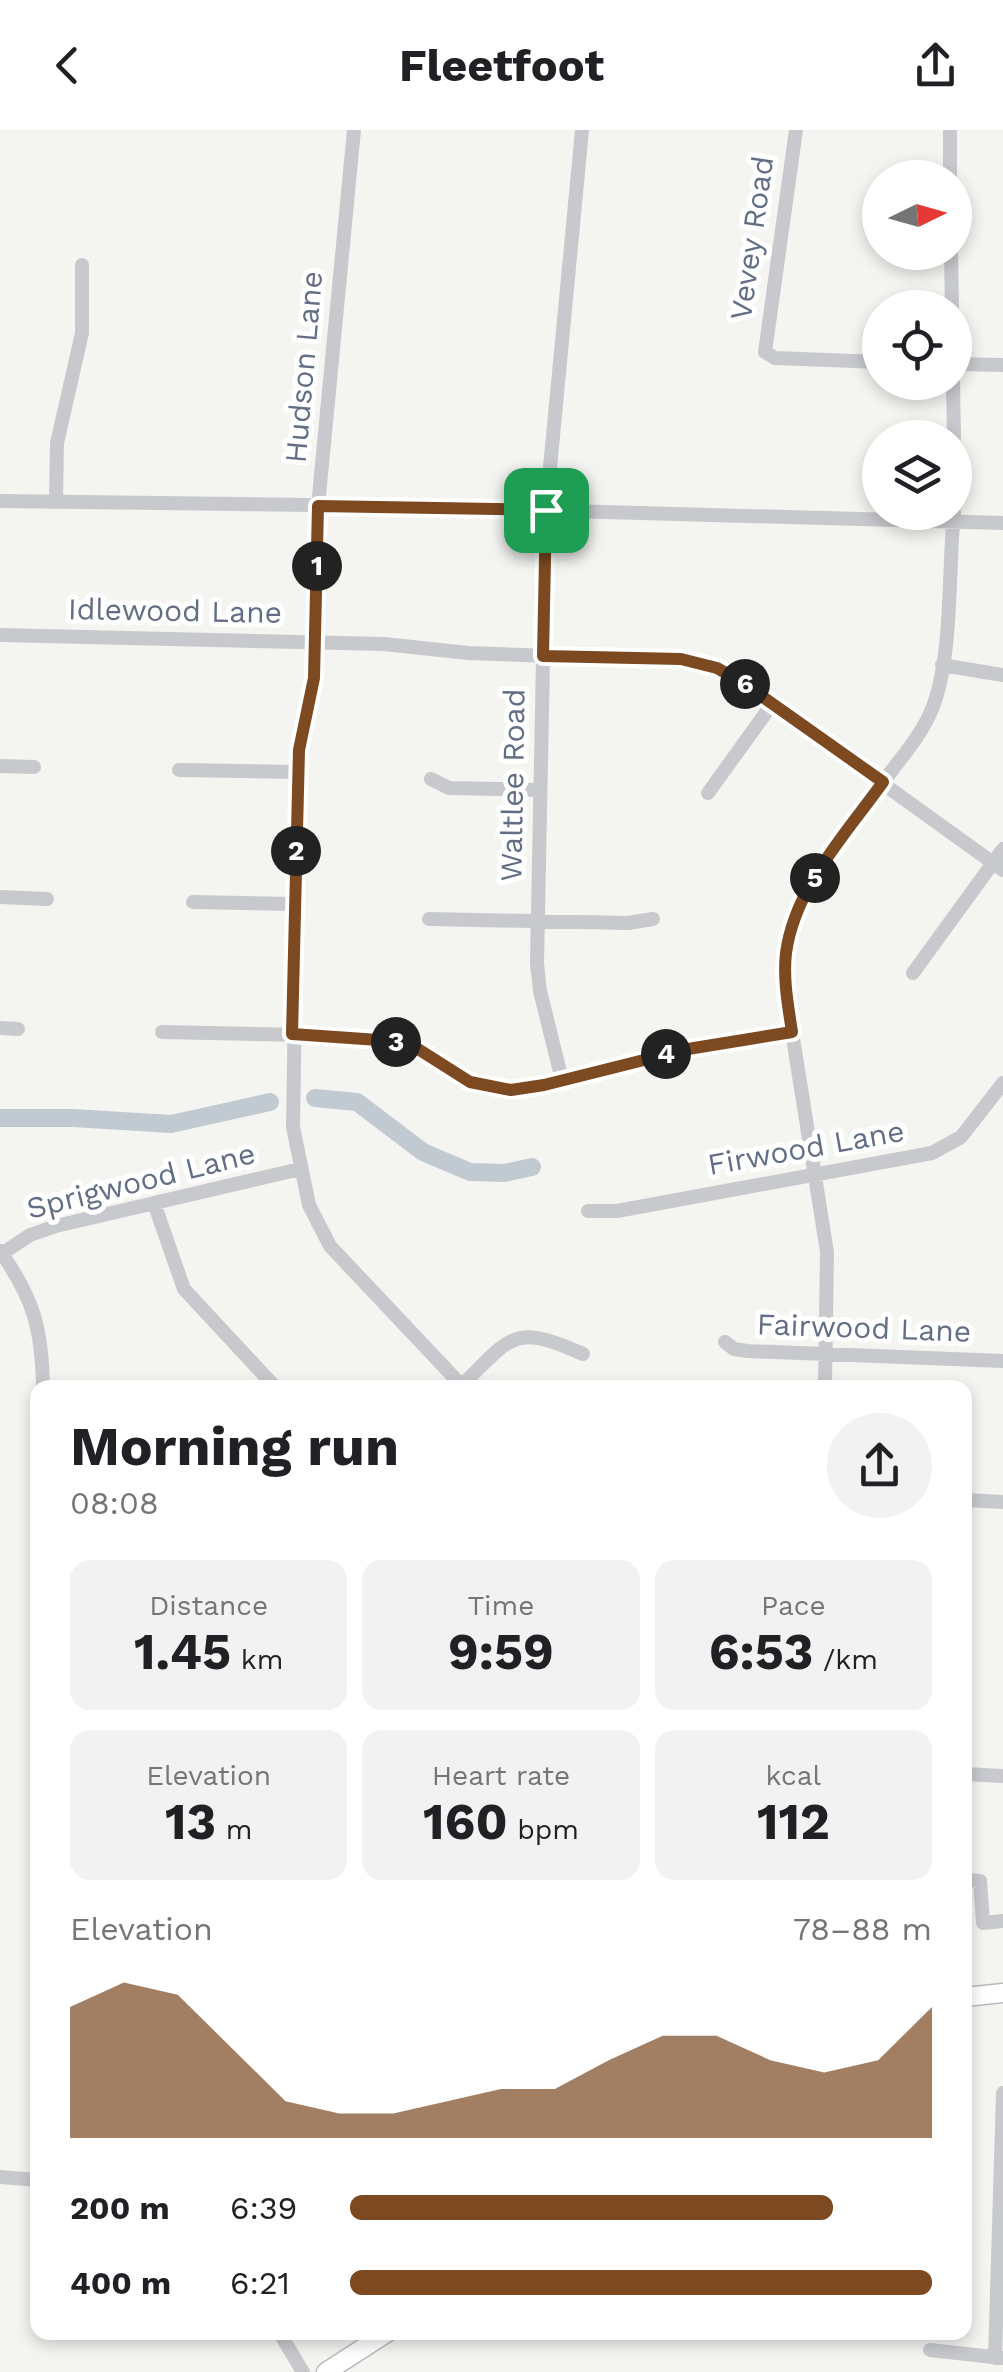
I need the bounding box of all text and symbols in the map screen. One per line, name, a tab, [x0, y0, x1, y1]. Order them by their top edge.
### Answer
icon: back	[40, 38, 95, 93]
icon: share	[908, 38, 963, 93]
text: Fleetfoot	[399, 39, 604, 92]
street label: Vevey Road	[723, 154, 780, 322]
north arrow	[862, 160, 972, 270]
map controls	[862, 160, 972, 530]
street label: Hudson Lane	[278, 270, 329, 464]
button: locate	[862, 290, 972, 400]
button: layers	[862, 420, 972, 530]
pin	[504, 468, 589, 553]
icon: arrive	[519, 483, 574, 538]
pin: 1	[292, 541, 342, 591]
text: 1	[311, 549, 323, 582]
street label: Idlewood Lane	[68, 591, 282, 630]
pin: 6	[720, 659, 770, 709]
text: 6	[736, 667, 754, 700]
street label: Waltlee Road	[493, 688, 532, 882]
pin: 2	[271, 826, 321, 876]
text: 2	[288, 834, 304, 867]
pin: 5	[790, 853, 840, 903]
text: 5	[807, 861, 823, 894]
pin: 3	[371, 1017, 421, 1067]
text: 3	[388, 1025, 404, 1058]
pin: 4	[641, 1029, 691, 1079]
text: 4	[657, 1037, 675, 1070]
street label: Firwood Lane	[705, 1113, 907, 1182]
street label: Sprigwood Lane	[23, 1135, 259, 1226]
street label: Fairwood Lane	[756, 1306, 972, 1349]
button: share	[827, 1413, 932, 1518]
text: Morning run	[70, 1414, 399, 1478]
text: 08:08	[70, 1484, 159, 1522]
text: Distance	[149, 1589, 268, 1622]
text: Time	[468, 1589, 534, 1622]
text: Pace	[761, 1589, 826, 1622]
text: 1.45	[134, 1622, 231, 1681]
text: 9:59	[448, 1622, 554, 1681]
text: 6:53	[709, 1622, 814, 1681]
text: km	[231, 1643, 283, 1676]
text: /km	[814, 1643, 878, 1676]
text: Elevation	[146, 1759, 271, 1792]
text: Heart rate	[432, 1759, 570, 1792]
text: kcal	[766, 1759, 821, 1792]
text: 13	[165, 1792, 216, 1851]
text: 160	[423, 1792, 508, 1851]
text: 112	[757, 1792, 830, 1851]
text: m	[216, 1813, 252, 1846]
text: bpm	[508, 1813, 579, 1846]
text: Elevation	[70, 1910, 213, 1948]
text: 78–88 m	[793, 1910, 932, 1948]
text: 200 m	[70, 2189, 170, 2227]
text: 6:39	[230, 2189, 297, 2227]
text: 400 m	[70, 2264, 171, 2302]
text: 6:21	[230, 2264, 290, 2302]

